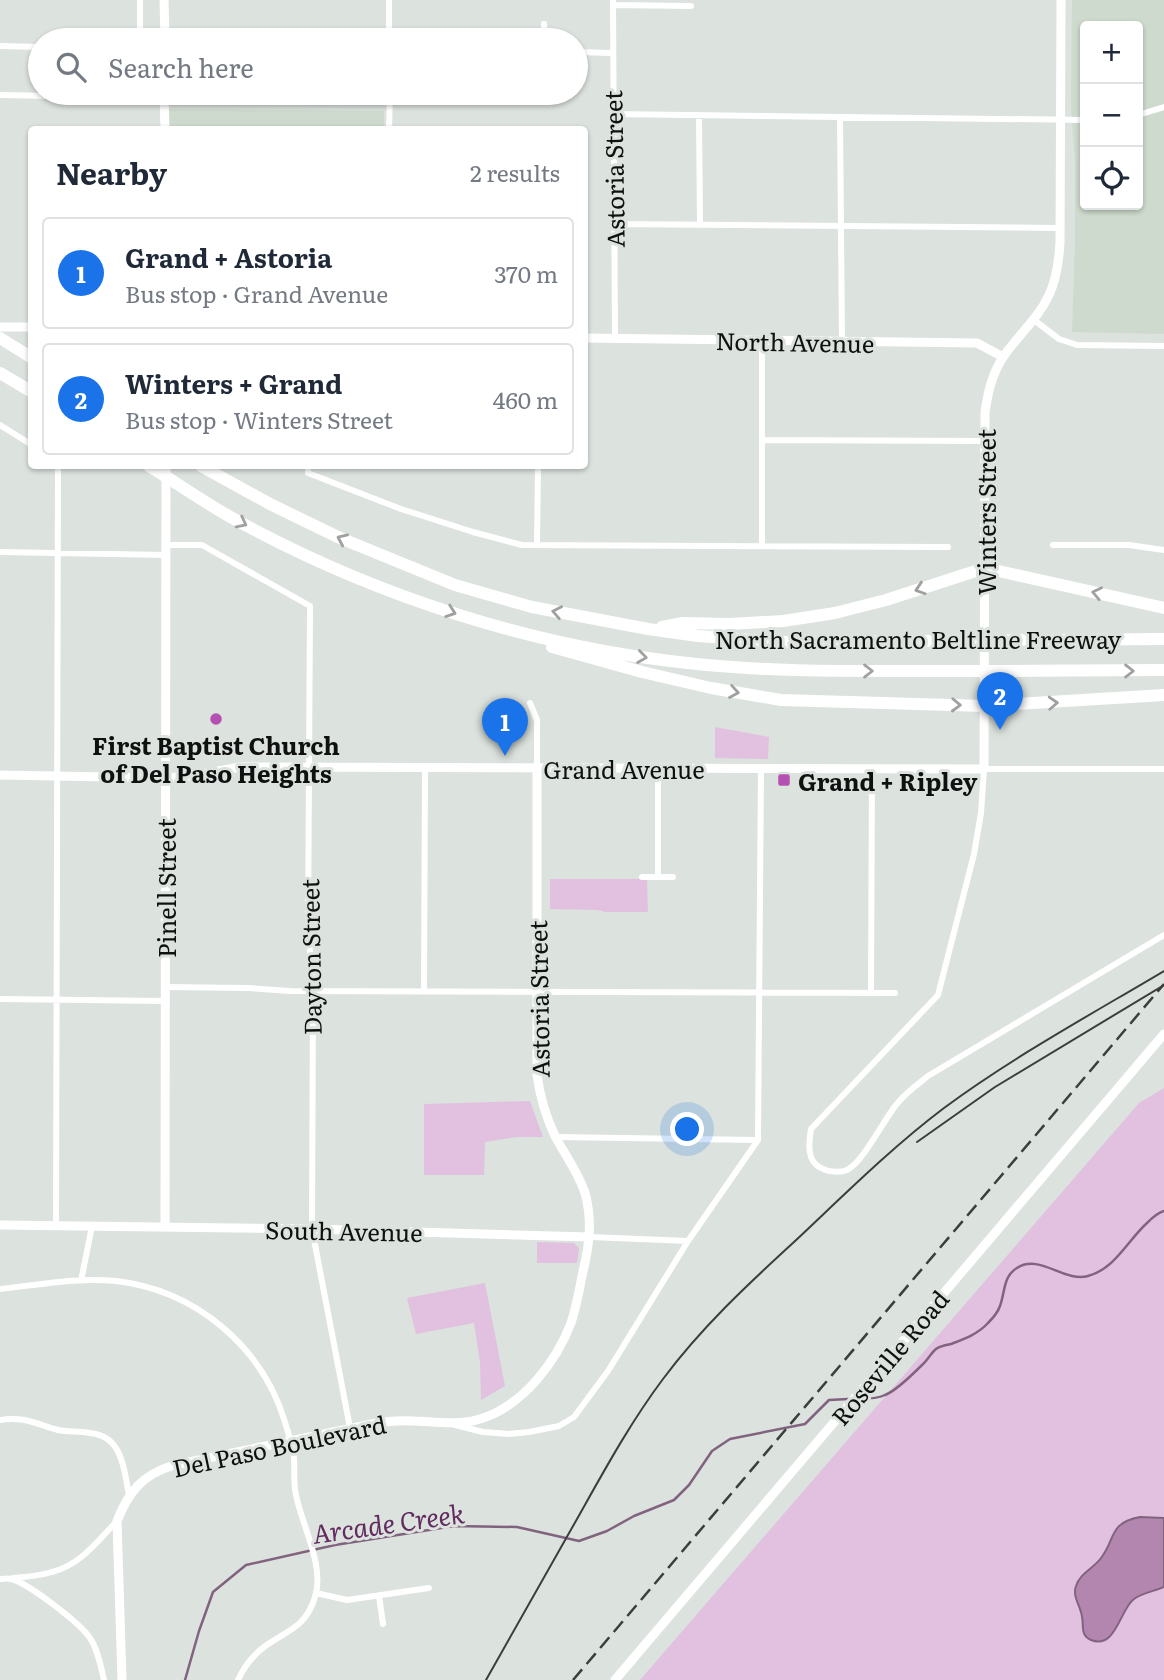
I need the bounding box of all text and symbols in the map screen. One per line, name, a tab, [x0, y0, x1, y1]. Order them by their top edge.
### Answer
map controls	[1080, 21, 1143, 210]
button: +	[1080, 21, 1143, 84]
search box	[28, 28, 588, 105]
text: Search here	[108, 47, 254, 86]
icon: search	[52, 48, 90, 86]
button: −	[1080, 84, 1143, 147]
street label: Astoria Street	[594, 90, 632, 248]
button: locate	[1080, 147, 1143, 210]
text: Nearby	[56, 150, 167, 194]
text: 2 results	[470, 155, 560, 189]
text: Grand + Astoria	[125, 237, 332, 276]
text: 1	[76, 256, 86, 290]
text: 370 m	[494, 256, 558, 290]
text: Bus stop · Grand Avenue	[125, 276, 388, 310]
street label: North Avenue	[715, 322, 875, 360]
text: Winters + Grand	[125, 363, 342, 402]
text: 2	[75, 382, 87, 416]
text: 460 m	[493, 382, 558, 416]
text: Bus stop · Winters Street	[125, 402, 393, 436]
street label: Winters Street	[968, 429, 1003, 595]
one-way arrow	[235, 514, 248, 528]
one-way arrow	[337, 533, 349, 547]
one-way arrow	[914, 581, 926, 595]
one-way arrow	[1091, 587, 1103, 602]
one-way arrow	[445, 604, 457, 618]
one-way arrow	[551, 605, 563, 620]
street label: North Sacramento Beltline Freeway	[715, 621, 1122, 656]
one-way arrow	[636, 649, 648, 664]
one-way arrow	[864, 663, 874, 679]
one-way arrow	[1124, 663, 1135, 678]
pin: 2	[977, 672, 1023, 730]
one-way arrow	[728, 684, 740, 699]
one-way arrow	[1048, 696, 1059, 711]
pin: 1	[482, 698, 528, 756]
one-way arrow	[951, 698, 962, 713]
marker: First Baptist Church of Del Paso Heights	[208, 711, 224, 727]
place label: First Baptist Church of Del Paso Heights	[92, 727, 340, 790]
street label: Grand Avenue	[543, 751, 705, 786]
place label: Grand + Ripley	[798, 763, 978, 798]
marker: Grand + Ripley	[776, 772, 792, 788]
street label: Pinell Street	[148, 818, 183, 958]
street label: Dayton Street	[291, 878, 329, 1036]
street label: Astoria Street	[519, 920, 557, 1078]
your location	[670, 1112, 704, 1146]
street label: South Avenue	[265, 1211, 423, 1249]
street label: Roseville Road	[822, 1282, 956, 1432]
street label: Del Paso Boulevard	[169, 1405, 389, 1485]
water label: Arcade Creek	[309, 1492, 467, 1552]

